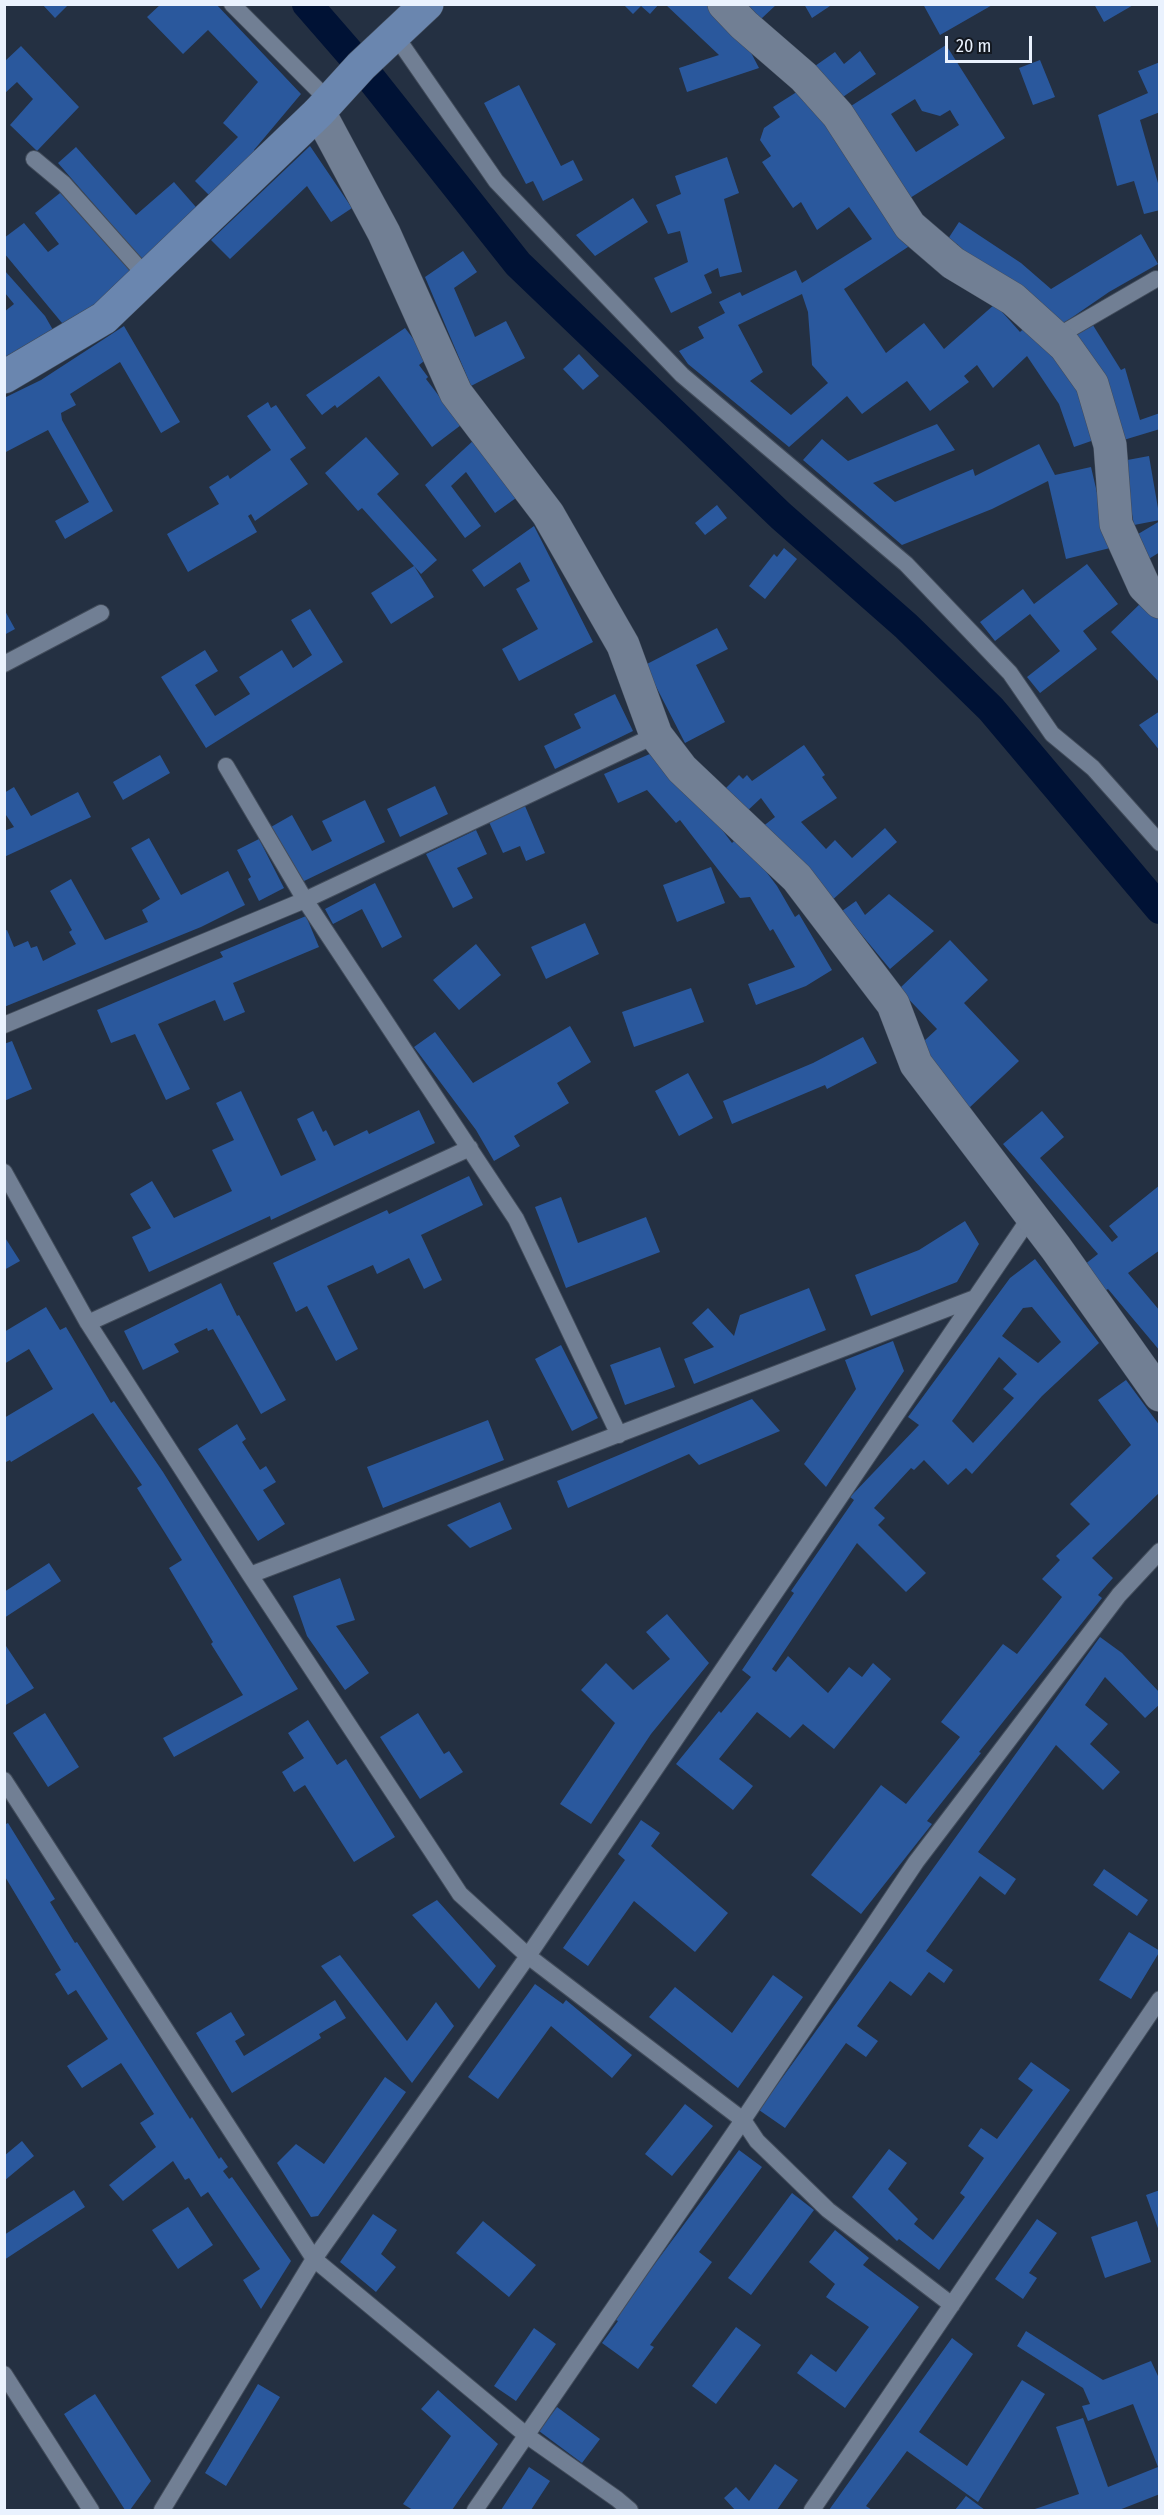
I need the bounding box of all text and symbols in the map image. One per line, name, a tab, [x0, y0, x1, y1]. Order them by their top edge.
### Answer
scale bar	[948, 24, 1035, 62]
text: 20 m	[956, 35, 991, 57]

